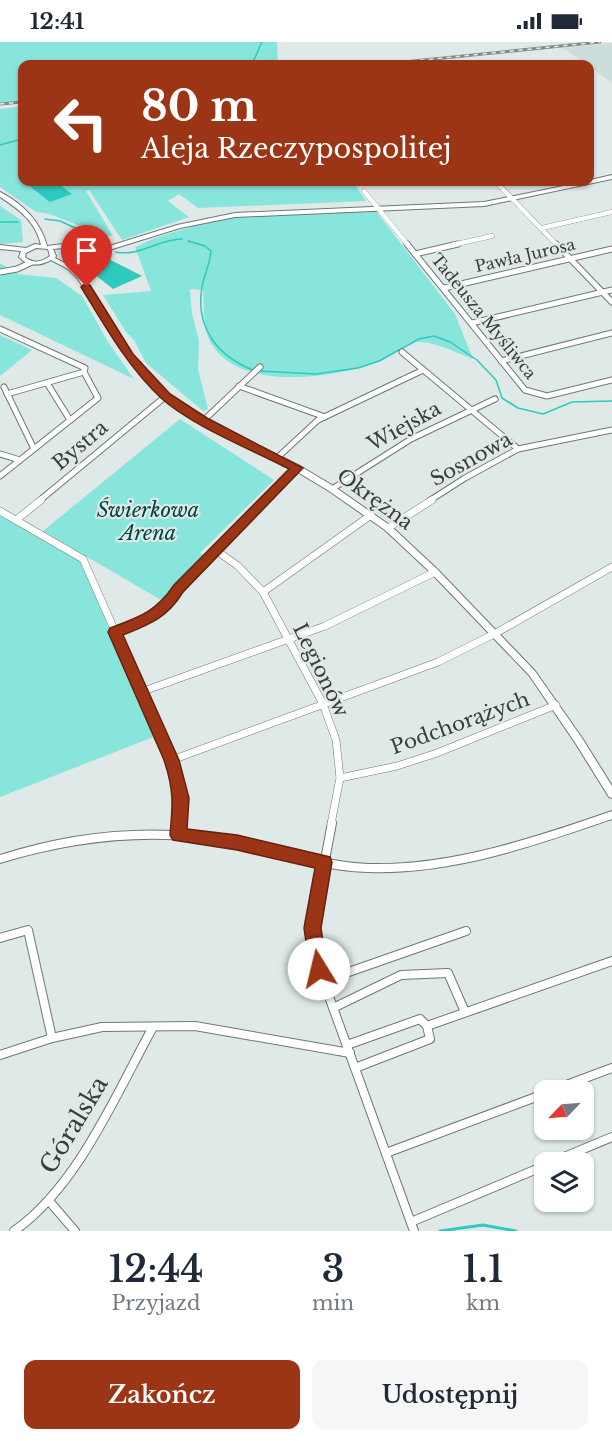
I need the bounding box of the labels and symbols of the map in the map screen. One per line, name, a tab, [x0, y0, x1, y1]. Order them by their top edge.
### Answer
pin	[61, 225, 112, 287]
street label: Pawła Jurosa	[473, 234, 577, 276]
street label: Tadeusza Myśliwca	[427, 249, 541, 383]
street label: Wiejska	[362, 396, 446, 456]
street label: Bystra	[48, 414, 113, 475]
street label: Sosnowa	[426, 426, 517, 491]
street label: Okrężna	[332, 463, 418, 535]
park label: Świerkowa Arena	[97, 497, 199, 545]
street label: Legionów	[288, 619, 354, 721]
street label: Podchorążych	[387, 687, 533, 759]
position arrow	[287, 937, 351, 1001]
street label: Góralska	[33, 1070, 114, 1179]
north arrow	[534, 1080, 594, 1140]

